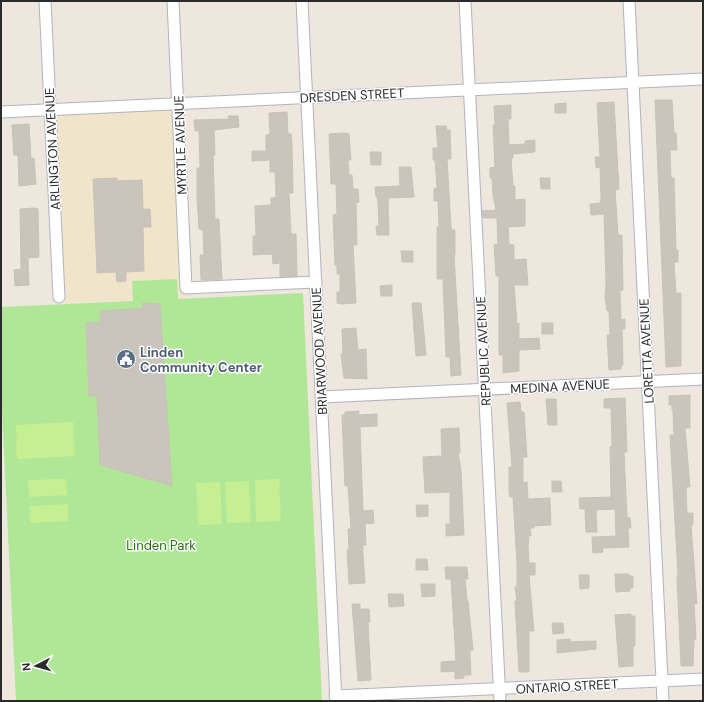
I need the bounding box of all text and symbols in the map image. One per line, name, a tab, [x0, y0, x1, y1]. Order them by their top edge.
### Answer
street label: DRESDEN STREET	[299, 84, 405, 107]
street label: ARLINGTON AVENUE	[41, 87, 64, 211]
street label: MYRTLE AVENUE	[170, 95, 191, 195]
street label: BRIARWOOD AVENUE	[308, 287, 331, 415]
street label: REPUBLIC AVENUE	[472, 296, 495, 406]
street label: LORETTA AVENUE	[635, 298, 658, 404]
place label: Linden Community Center	[140, 344, 263, 376]
public building icon: Linden Community Center	[115, 348, 137, 370]
street label: MEDINA AVENUE	[510, 375, 610, 398]
park label: Linden Park	[126, 537, 196, 554]
north arrow	[16, 646, 56, 686]
text: N	[19, 662, 33, 672]
street label: ONTARIO STREET	[515, 675, 619, 698]

